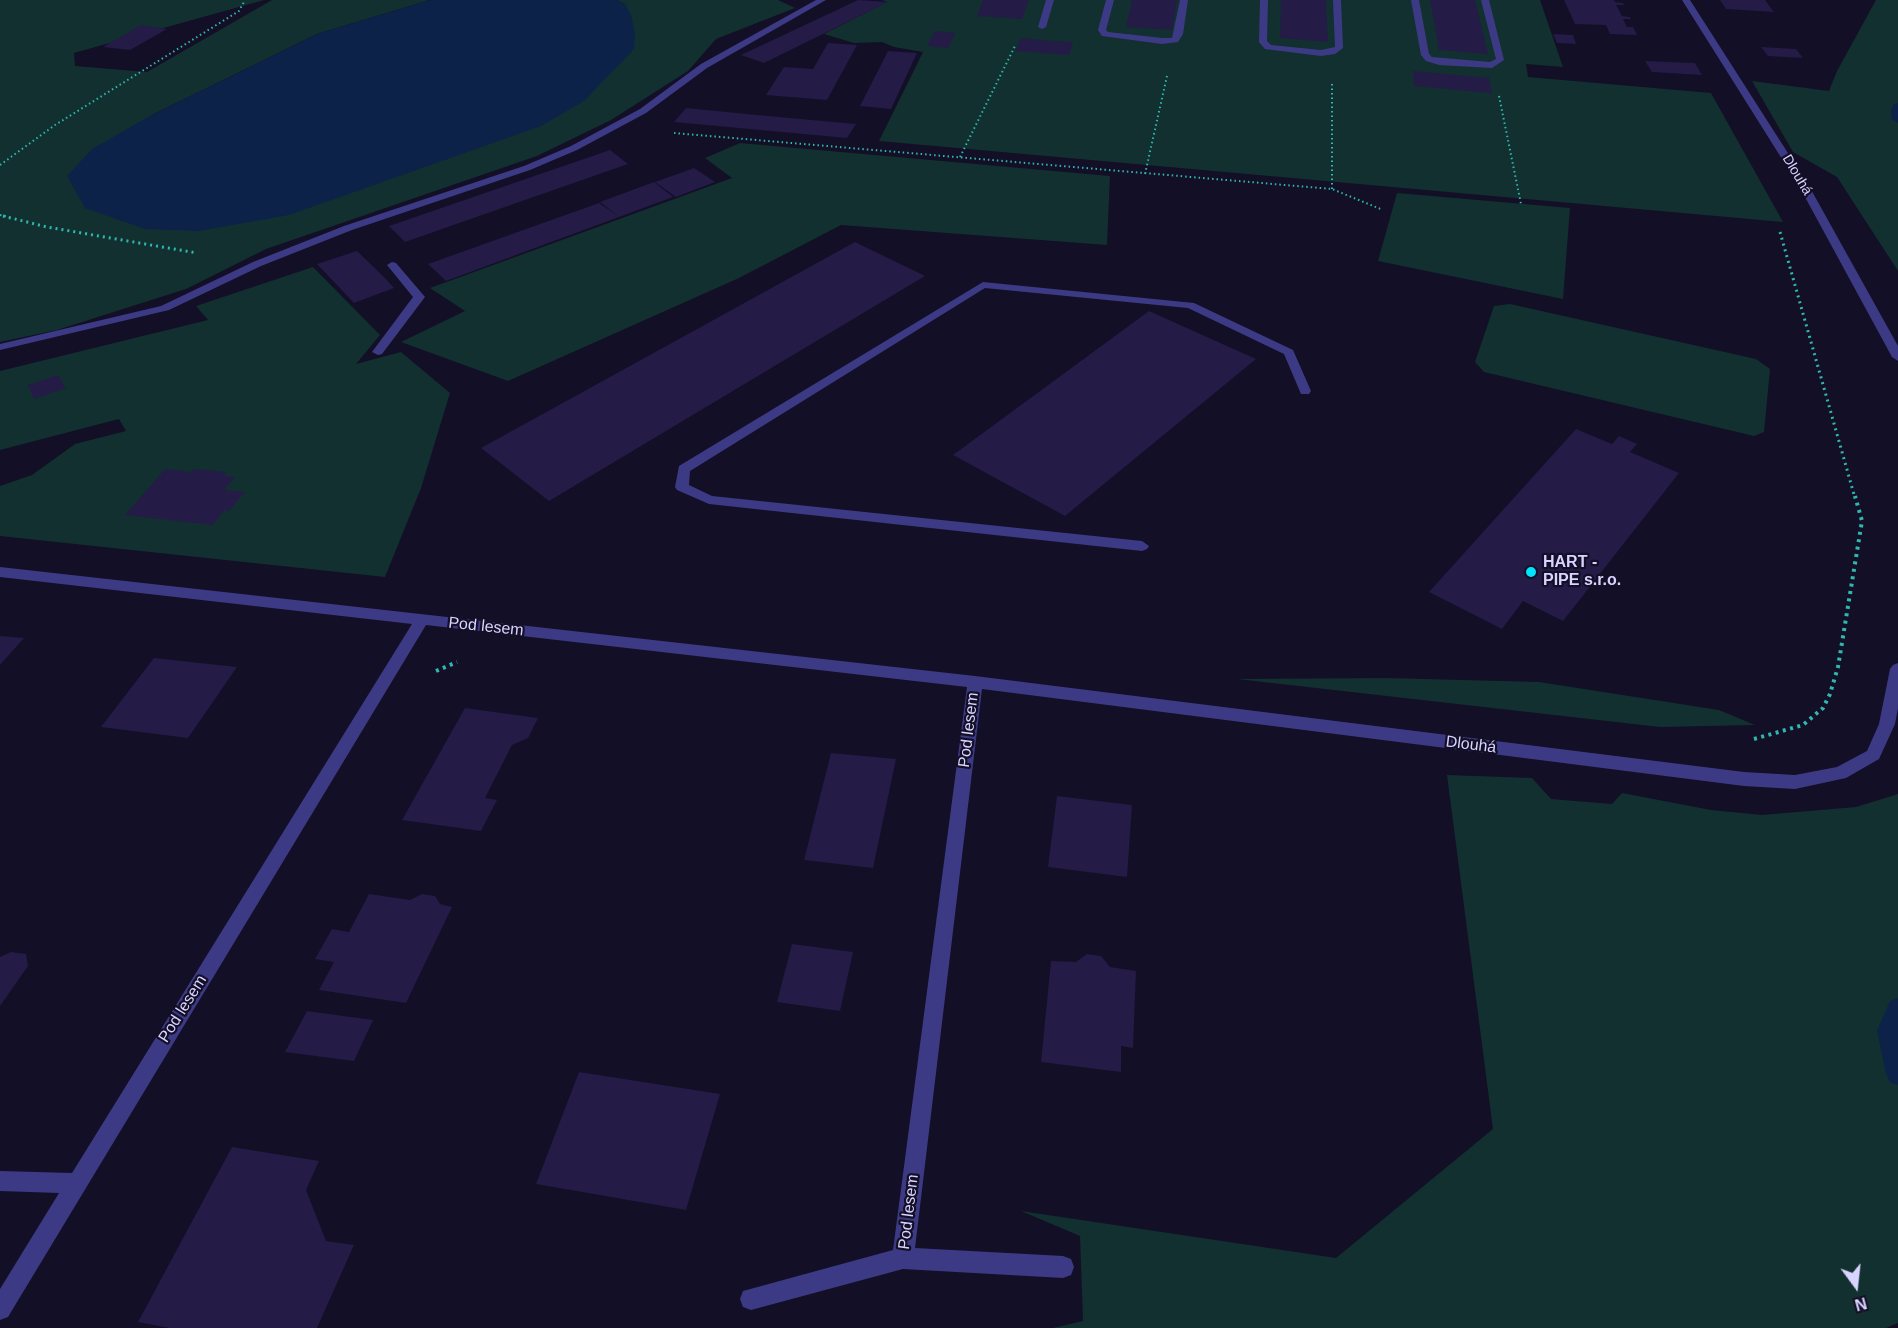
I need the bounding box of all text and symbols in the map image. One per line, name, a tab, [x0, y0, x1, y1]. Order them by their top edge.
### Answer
street label: Dlouhá	[1778, 152, 1816, 198]
place label: HART - PIPE s.r.o.	[1543, 553, 1621, 591]
marker: HART - PIPE s.r.o.	[1524, 565, 1538, 579]
street label: Pod lesem	[447, 614, 525, 640]
street label: Pod lesem	[955, 691, 983, 769]
street label: Dlouhá	[1445, 732, 1497, 758]
street label: Pod lesem	[155, 972, 211, 1046]
street label: Pod lesem	[895, 1173, 923, 1251]
north arrow	[1826, 1256, 1886, 1316]
text: N	[1853, 1294, 1869, 1314]

